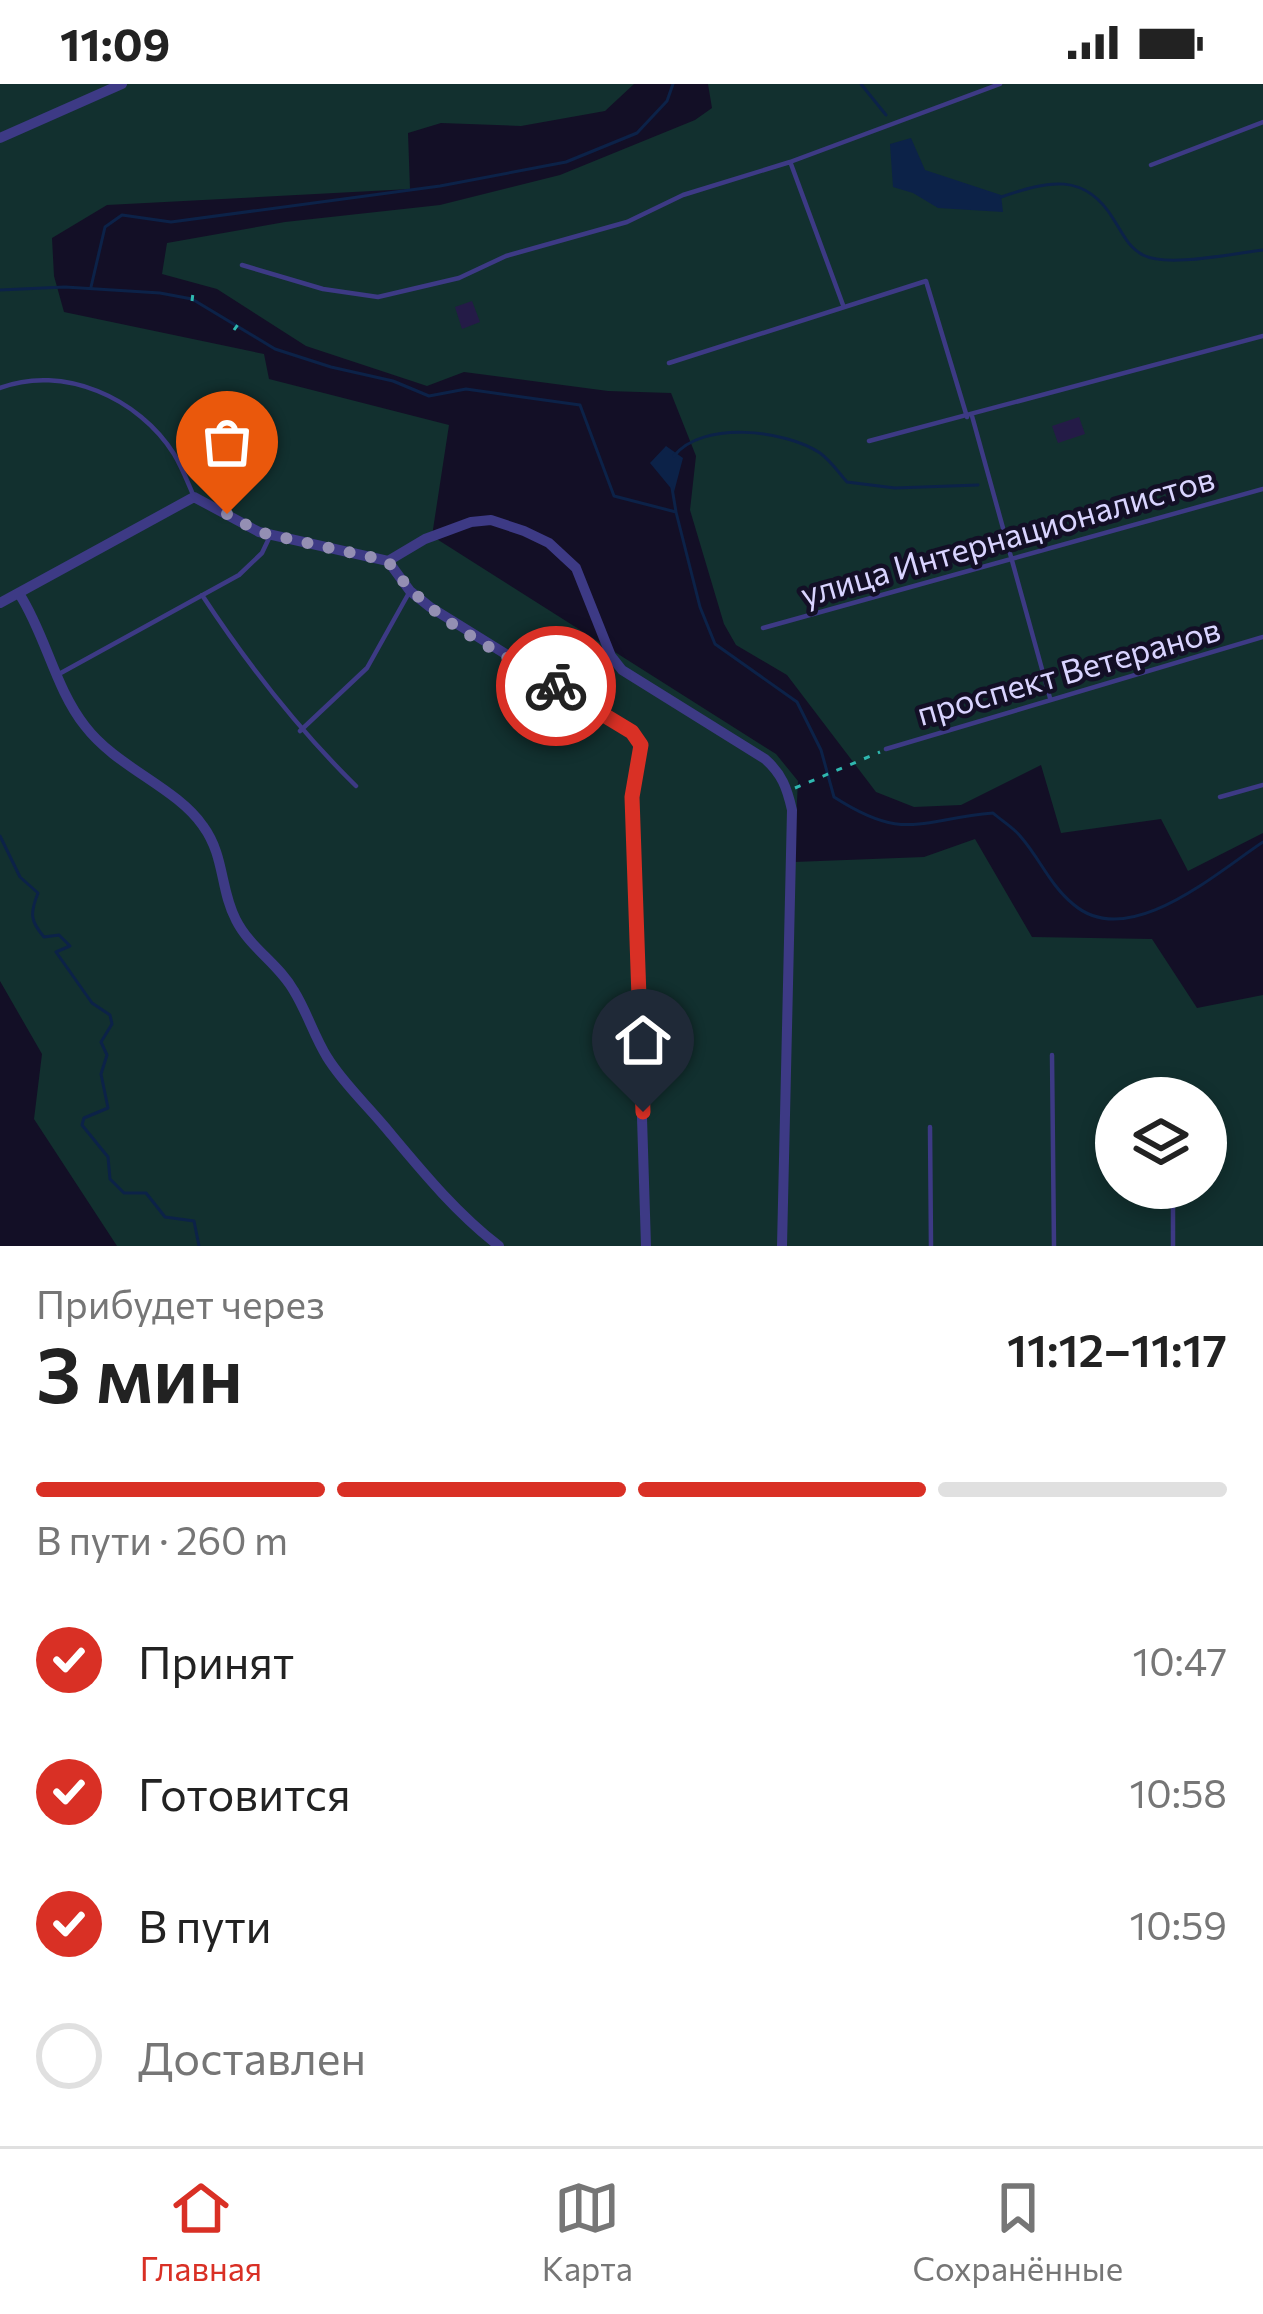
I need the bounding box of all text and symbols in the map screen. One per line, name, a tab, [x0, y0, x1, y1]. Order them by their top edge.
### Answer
text: 11:09	[60, 15, 170, 70]
pin	[176, 391, 278, 514]
icon: bag	[194, 409, 260, 475]
street label: улица Интернационалистов	[795, 456, 1219, 614]
street label: проспект Ветеранов	[912, 607, 1224, 733]
courier	[496, 626, 616, 746]
icon: bike	[523, 653, 589, 719]
pin	[592, 989, 694, 1112]
icon: home	[610, 1007, 676, 1073]
map controls	[1095, 1077, 1227, 1209]
button: layers	[1095, 1077, 1227, 1209]
text: Прибудет через	[36, 1279, 325, 1327]
text: 11:12–11:17	[1007, 1321, 1227, 1376]
text: 3 мин	[36, 1324, 243, 1419]
text: В пути · 260 m	[36, 1515, 288, 1563]
icon: check	[36, 1627, 102, 1693]
text: Принят	[138, 1633, 294, 1688]
text: 10:47	[1132, 1636, 1227, 1684]
icon: check	[36, 1759, 102, 1825]
text: Готовится	[138, 1765, 351, 1820]
text: 10:58	[1130, 1768, 1227, 1816]
icon: check	[36, 1891, 102, 1957]
text: В пути	[138, 1897, 272, 1952]
text: 10:59	[1130, 1900, 1227, 1948]
text: Доставлен	[138, 2029, 366, 2084]
tab: Главная	[140, 2175, 262, 2288]
tab: Карта	[542, 2175, 633, 2288]
tab: Сохранённые	[912, 2175, 1123, 2288]

